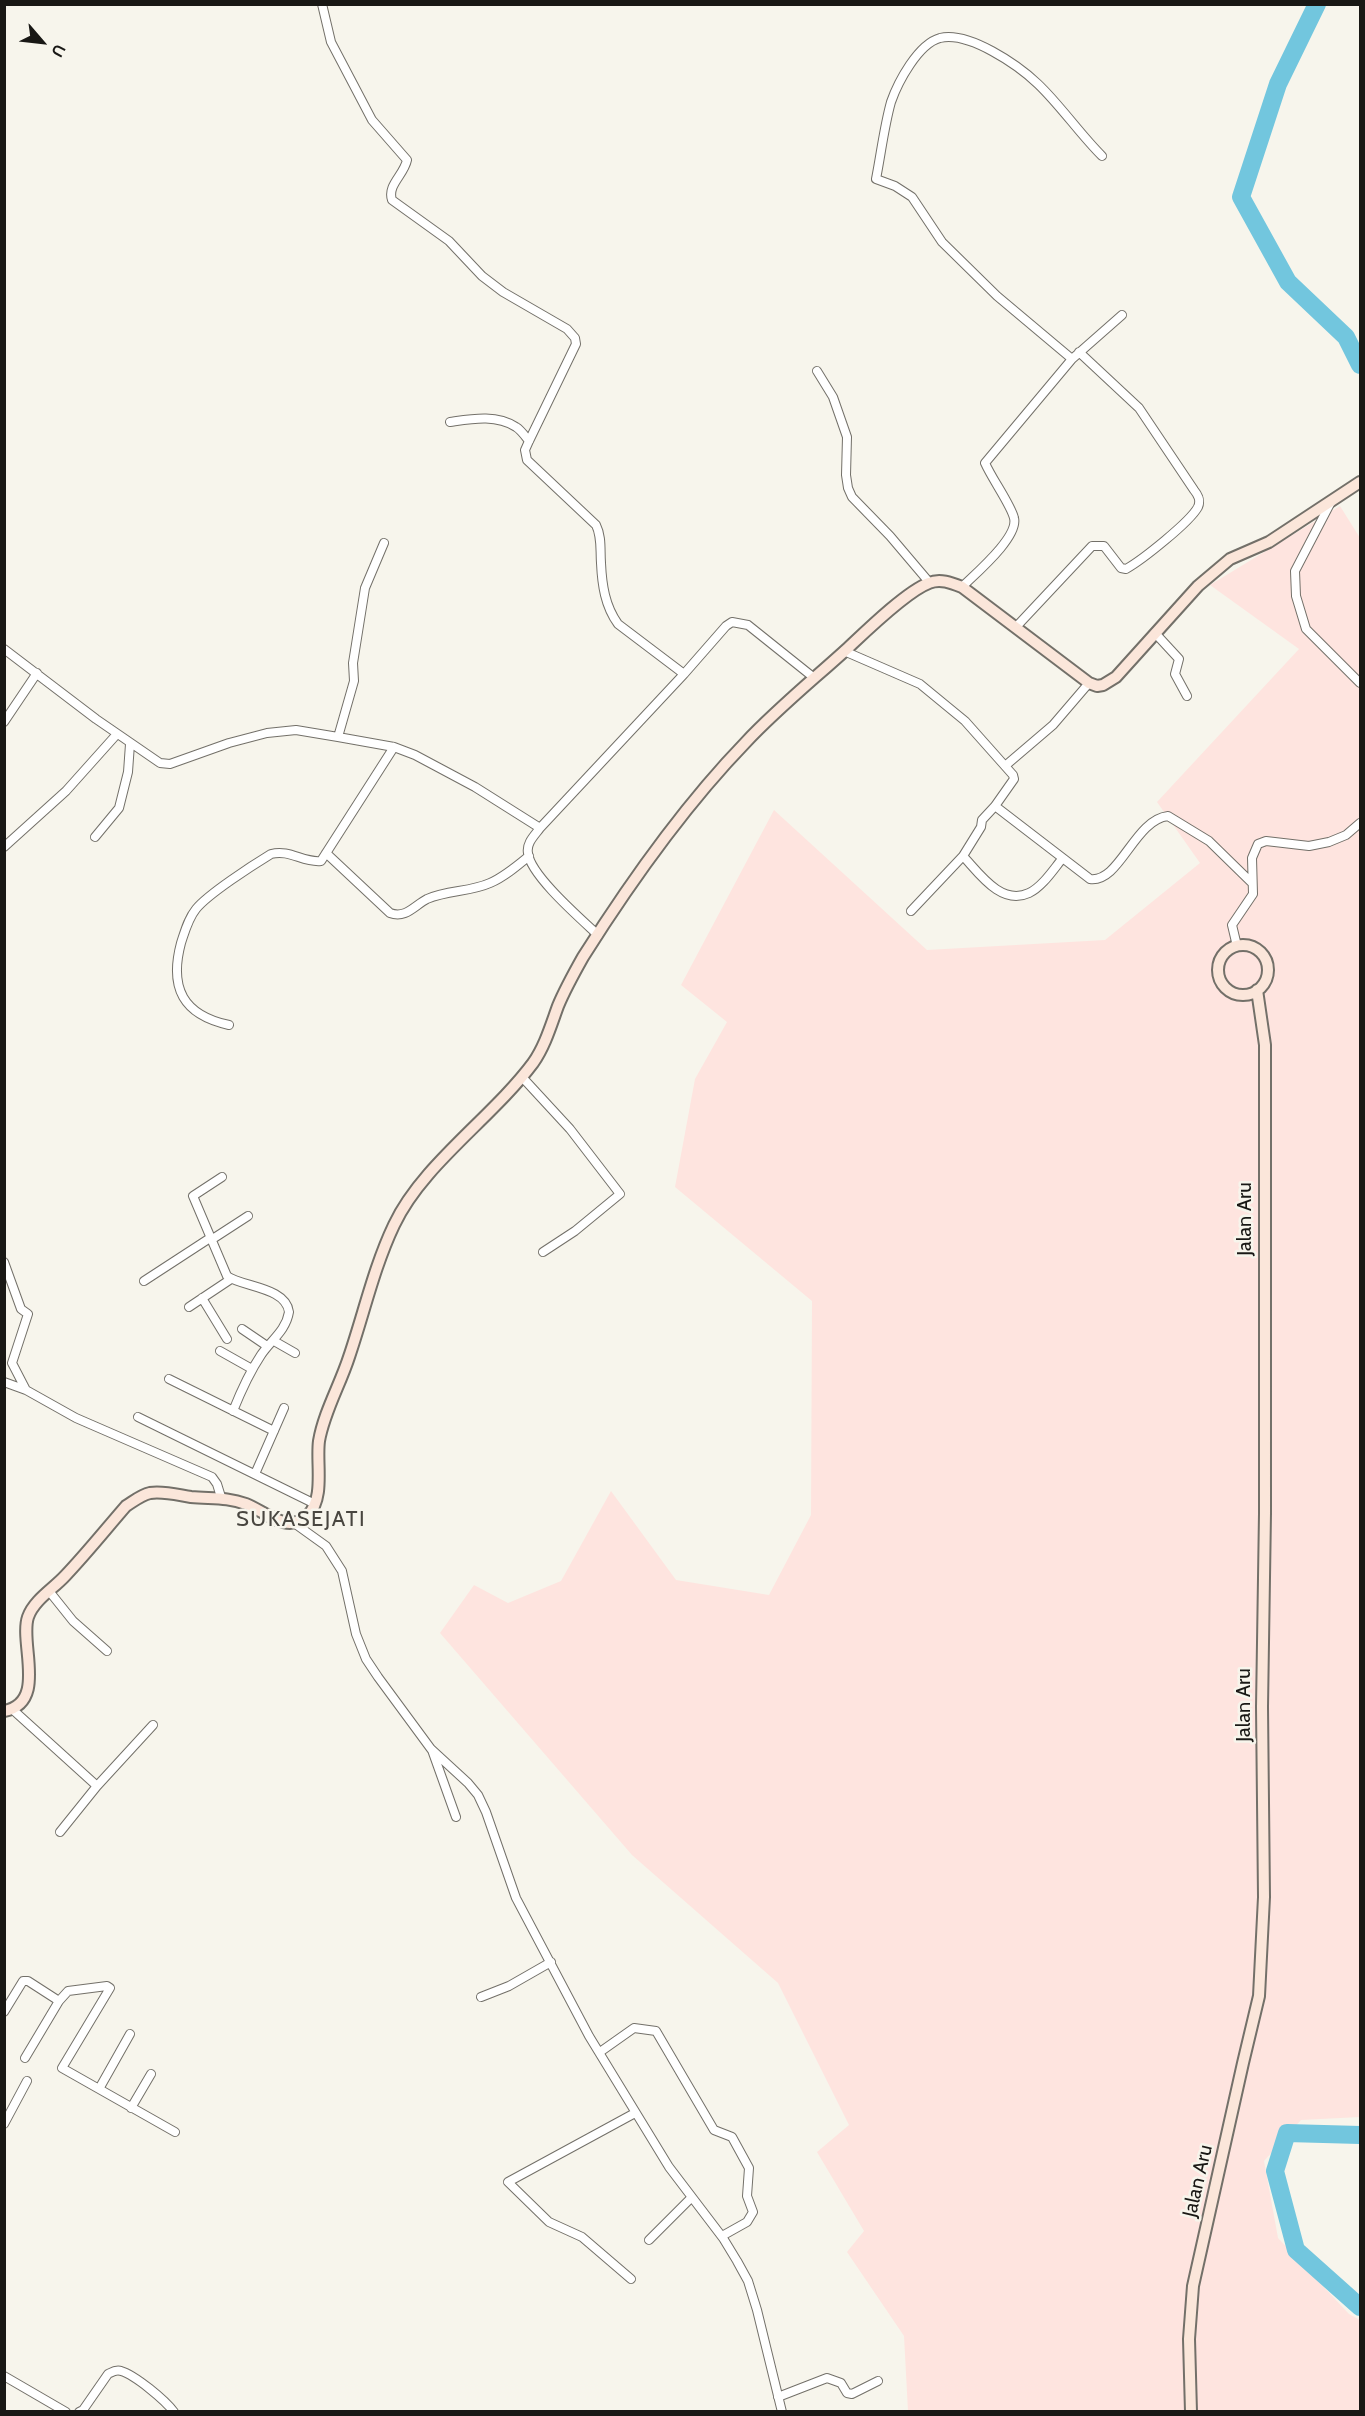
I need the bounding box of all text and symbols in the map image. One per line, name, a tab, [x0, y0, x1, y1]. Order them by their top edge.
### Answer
north arrow	[12, 12, 72, 72]
text: U	[47, 41, 69, 60]
street label: Jalan Aru	[1233, 1182, 1257, 1256]
district label: SUKASEJATI	[236, 1507, 366, 1533]
street label: Jalan Aru	[1232, 1668, 1256, 1742]
street label: Jalan Aru	[1178, 2142, 1218, 2220]

